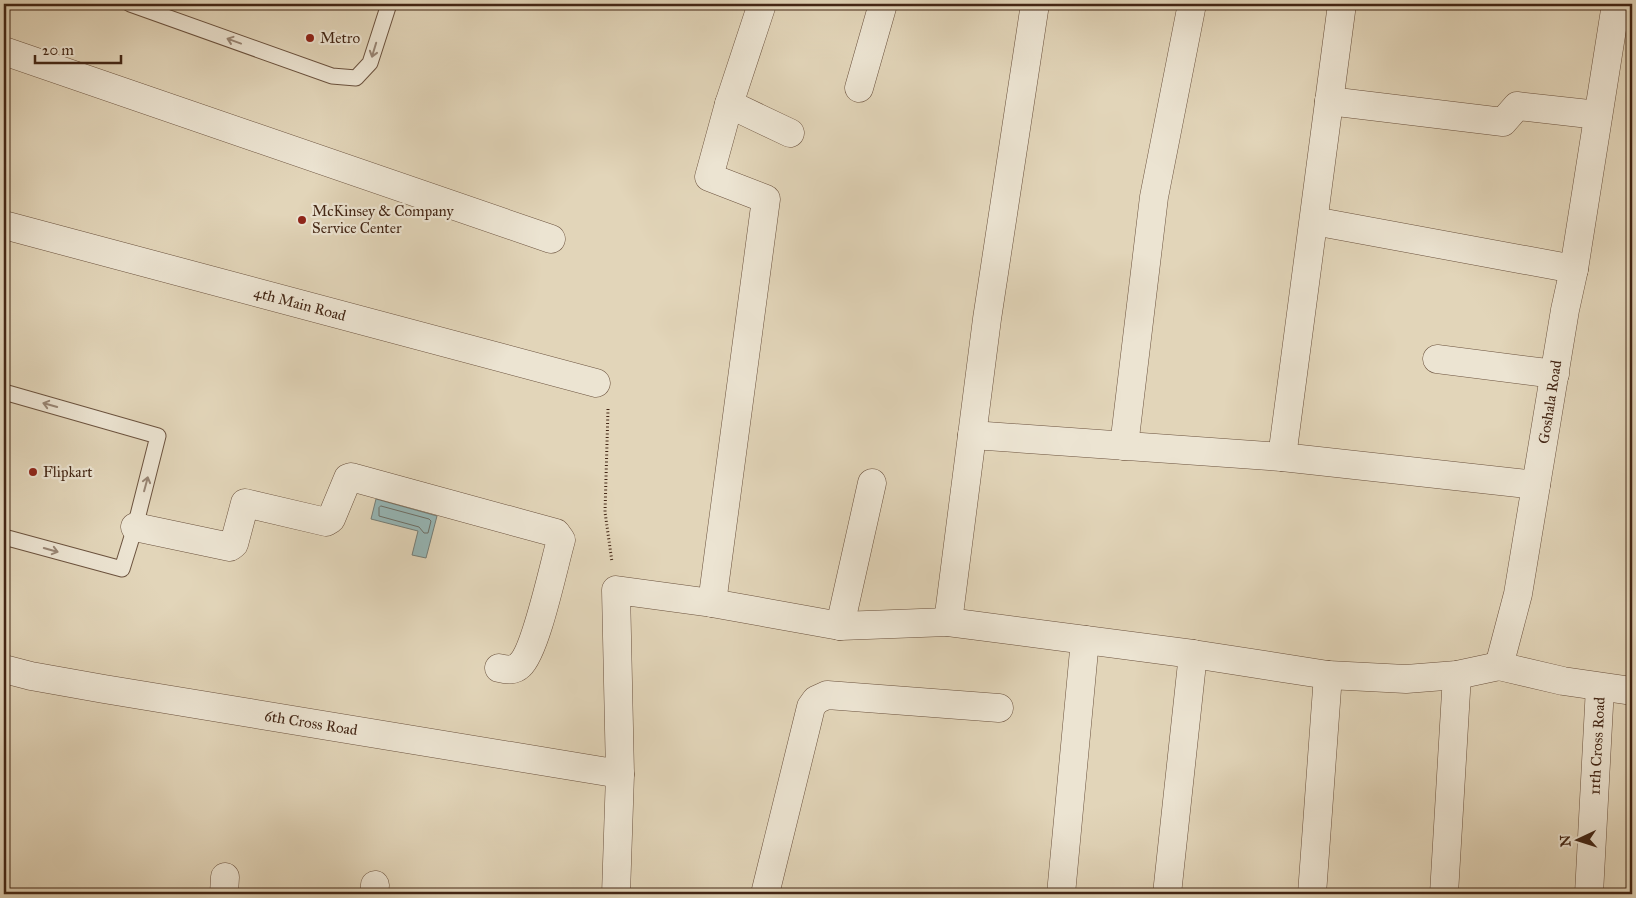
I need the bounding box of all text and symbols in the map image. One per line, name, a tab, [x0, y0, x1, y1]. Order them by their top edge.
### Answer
place label: Metro	[320, 29, 360, 47]
scale bar	[35, 32, 121, 64]
marker: Metro	[304, 32, 316, 44]
one-way arrow	[226, 36, 242, 45]
text: 20 m	[42, 41, 74, 59]
one-way arrow	[369, 42, 379, 58]
place label: McKinsey & Company Service Center	[312, 202, 454, 237]
marker: McKinsey & Company Service Center	[296, 214, 308, 226]
street label: 4th Main Road	[252, 283, 348, 325]
street label: Goshala Road	[1535, 358, 1566, 445]
one-way arrow	[42, 400, 58, 410]
place label: Flipkart	[43, 463, 93, 481]
marker: Flipkart	[27, 466, 39, 478]
one-way arrow	[142, 477, 151, 493]
one-way arrow	[42, 545, 58, 555]
street label: 11th Cross Road	[1585, 696, 1609, 796]
street label: 6th Cross Road	[263, 707, 359, 739]
north arrow	[1554, 816, 1604, 866]
text: N	[1557, 834, 1574, 847]

